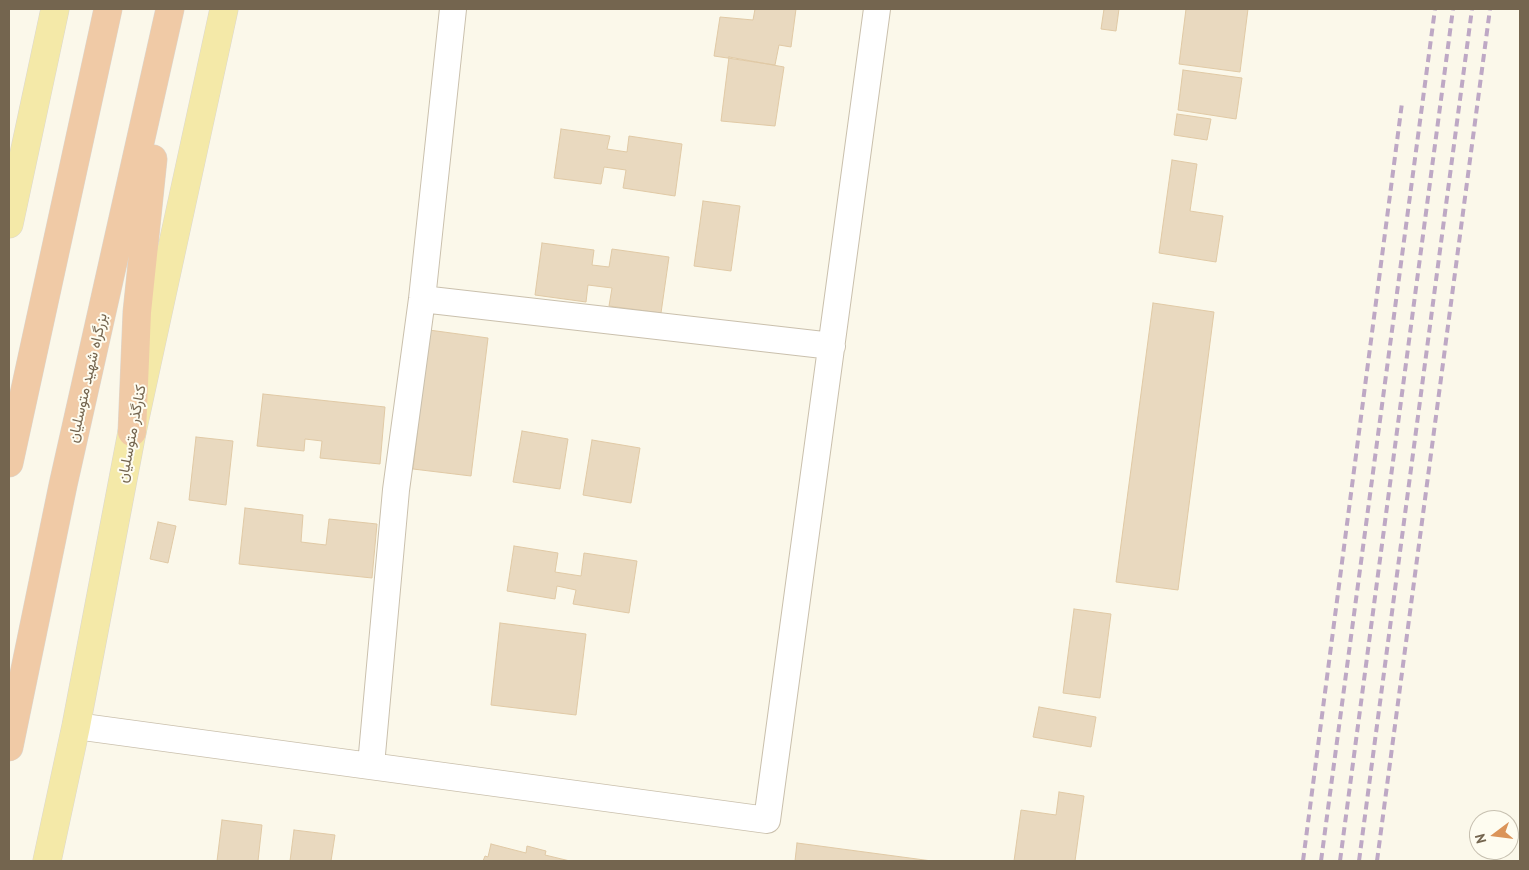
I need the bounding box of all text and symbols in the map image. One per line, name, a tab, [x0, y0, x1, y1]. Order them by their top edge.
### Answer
street label: بزرگراه شهید متوسلیان	[64, 311, 112, 445]
street label: کنارگذر متوسلیان	[114, 384, 150, 484]
north arrow	[1469, 810, 1519, 860]
text: N	[1471, 832, 1490, 845]

